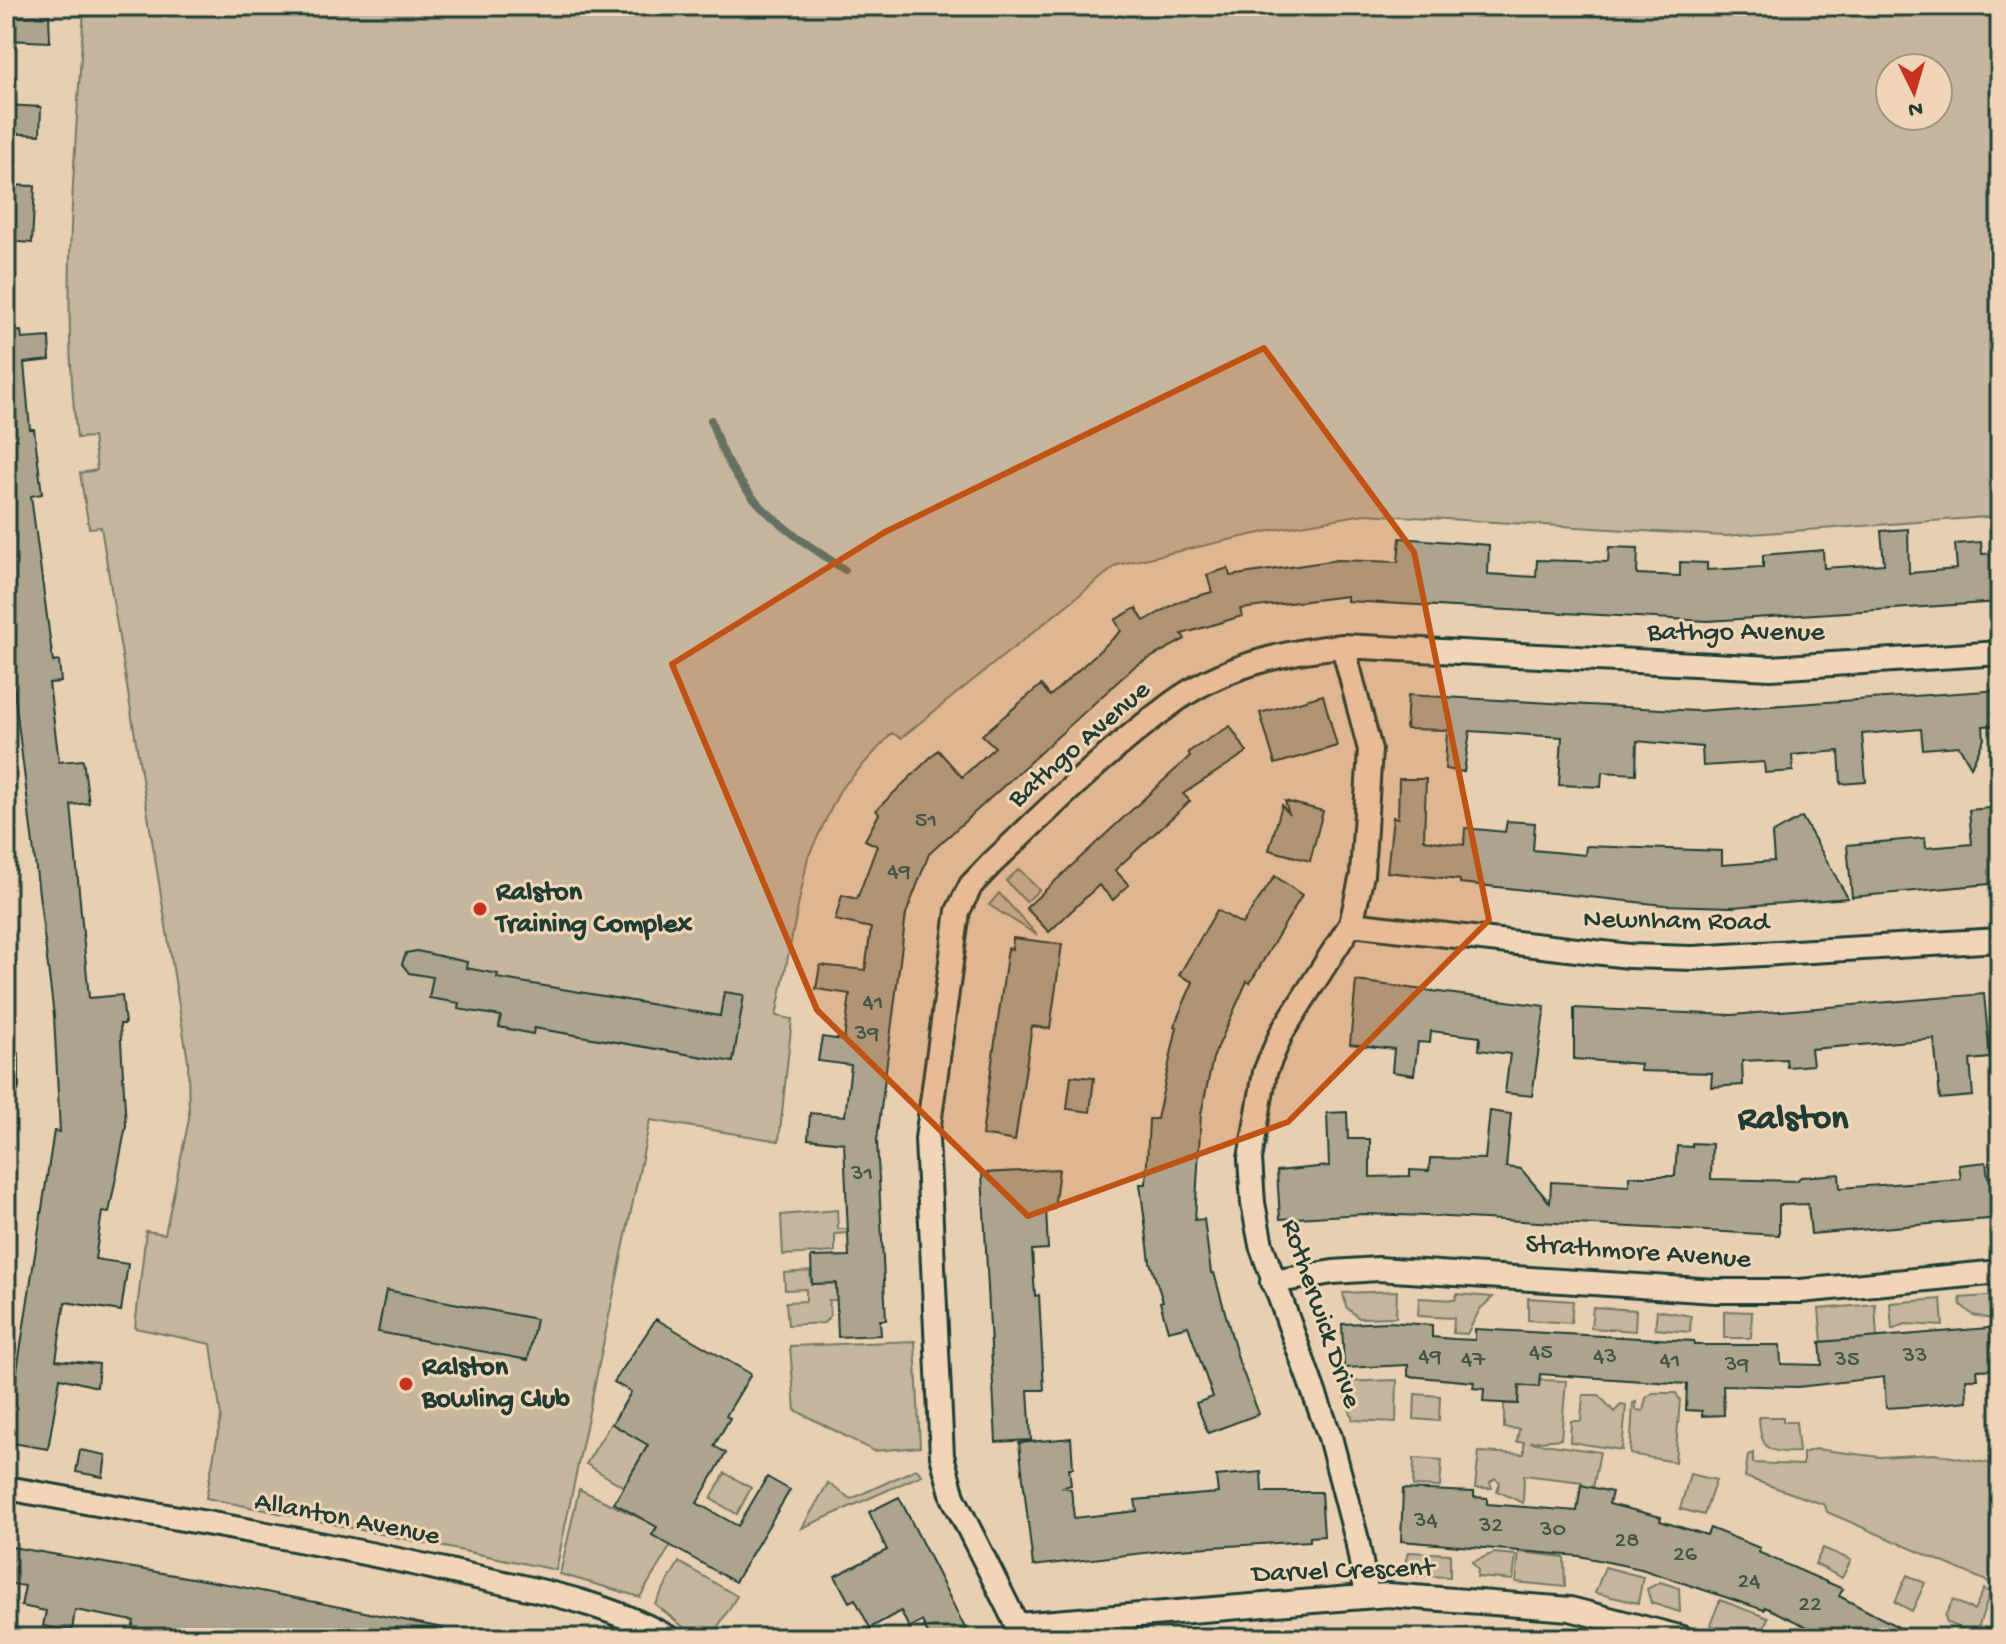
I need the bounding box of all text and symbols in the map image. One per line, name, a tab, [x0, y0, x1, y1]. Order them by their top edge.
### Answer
north arrow	[1874, 52, 1954, 132]
text: N	[1907, 94, 1924, 122]
street label: Bathgo Avenue	[1646, 617, 1825, 650]
street label: Bathgo Avenue	[1001, 674, 1158, 816]
house number: 51	[915, 807, 937, 836]
house number: 49	[887, 858, 911, 887]
place label: Ralston Training Complex	[494, 877, 693, 942]
marker: Ralston Training Complex	[471, 900, 489, 918]
street label: Newnham Road	[1583, 904, 1772, 940]
house number: 41	[862, 989, 884, 1018]
house number: 39	[854, 1020, 879, 1049]
district label: Ralston	[1738, 1099, 1849, 1142]
house number: 31	[850, 1160, 873, 1189]
street label: Rotherwick Drive	[1272, 1215, 1368, 1413]
street label: Strathmore Avenue	[1524, 1229, 1752, 1277]
house number: 45	[1529, 1339, 1553, 1368]
house number: 33	[1902, 1342, 1927, 1371]
house number: 49	[1418, 1343, 1442, 1372]
house number: 43	[1593, 1343, 1617, 1372]
house number: 47	[1461, 1346, 1485, 1375]
house number: 35	[1833, 1346, 1860, 1375]
house number: 41	[1659, 1347, 1681, 1376]
house number: 39	[1724, 1351, 1749, 1380]
place label: Ralston Bowling Club	[421, 1352, 570, 1417]
marker: Ralston Bowling Club	[397, 1375, 415, 1393]
street label: Allanton Avenue	[252, 1486, 443, 1554]
house number: 34	[1413, 1507, 1439, 1536]
house number: 32	[1478, 1512, 1503, 1541]
house number: 30	[1539, 1516, 1566, 1545]
house number: 28	[1615, 1527, 1639, 1556]
house number: 26	[1673, 1541, 1698, 1570]
street label: Darvel Crescent	[1250, 1552, 1437, 1592]
house number: 24	[1737, 1568, 1761, 1597]
house number: 22	[1798, 1591, 1822, 1620]

